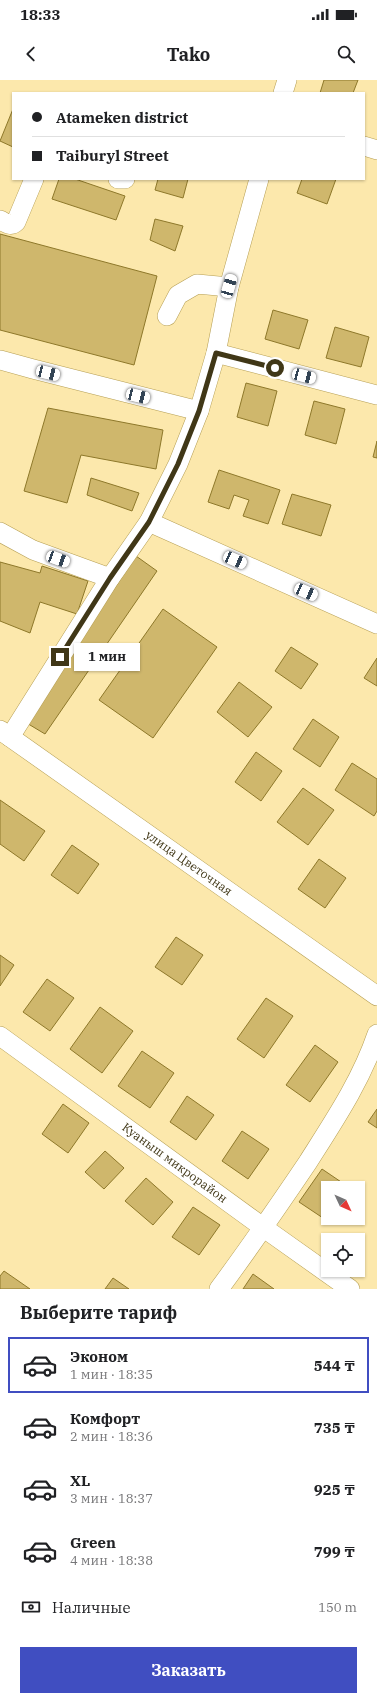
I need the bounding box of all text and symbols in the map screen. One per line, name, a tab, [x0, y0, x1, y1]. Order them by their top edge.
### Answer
text: 18:33	[20, 5, 61, 24]
icon: back	[20, 43, 42, 65]
text: Tako	[167, 43, 210, 66]
icon: search	[335, 43, 357, 65]
text: Atameken district	[56, 108, 188, 127]
text: Taiburyl Street	[56, 146, 169, 165]
car	[220, 273, 238, 299]
route start	[266, 359, 284, 377]
car	[35, 364, 61, 382]
car	[291, 367, 317, 385]
car	[125, 387, 151, 405]
car	[45, 549, 71, 569]
car	[222, 550, 248, 570]
car	[293, 582, 319, 602]
callout: 1 мин	[74, 643, 140, 671]
route end	[51, 648, 69, 666]
text: 1 мин	[88, 648, 126, 665]
street label: улица Цветочная	[143, 827, 235, 899]
street label: Куаныш микрорайон	[119, 1119, 231, 1206]
north arrow	[321, 1181, 365, 1225]
map controls	[321, 1181, 365, 1277]
button: locate	[321, 1233, 365, 1277]
text: Выберите тариф	[20, 1301, 177, 1324]
icon: car	[22, 1347, 58, 1383]
text: Эконом	[70, 1347, 128, 1366]
text: 544 ₸	[314, 1356, 355, 1375]
text: 1 мин · 18:35	[70, 1366, 153, 1383]
icon: car	[22, 1409, 58, 1445]
text: Комфорт	[70, 1409, 140, 1428]
text: 735 ₸	[314, 1418, 355, 1437]
text: 2 мин · 18:36	[70, 1428, 153, 1445]
icon: car	[22, 1471, 58, 1507]
text: XL	[70, 1471, 90, 1490]
text: 925 ₸	[314, 1480, 355, 1499]
text: 3 мин · 18:37	[70, 1490, 153, 1507]
icon: car	[22, 1533, 58, 1569]
text: Green	[70, 1533, 116, 1552]
text: 799 ₸	[314, 1542, 355, 1561]
text: 4 мин · 18:38	[70, 1552, 153, 1569]
icon: cash	[20, 1596, 42, 1618]
text: Наличные	[52, 1598, 130, 1617]
text: 150 m	[318, 1599, 357, 1616]
button: Заказать	[20, 1647, 357, 1693]

